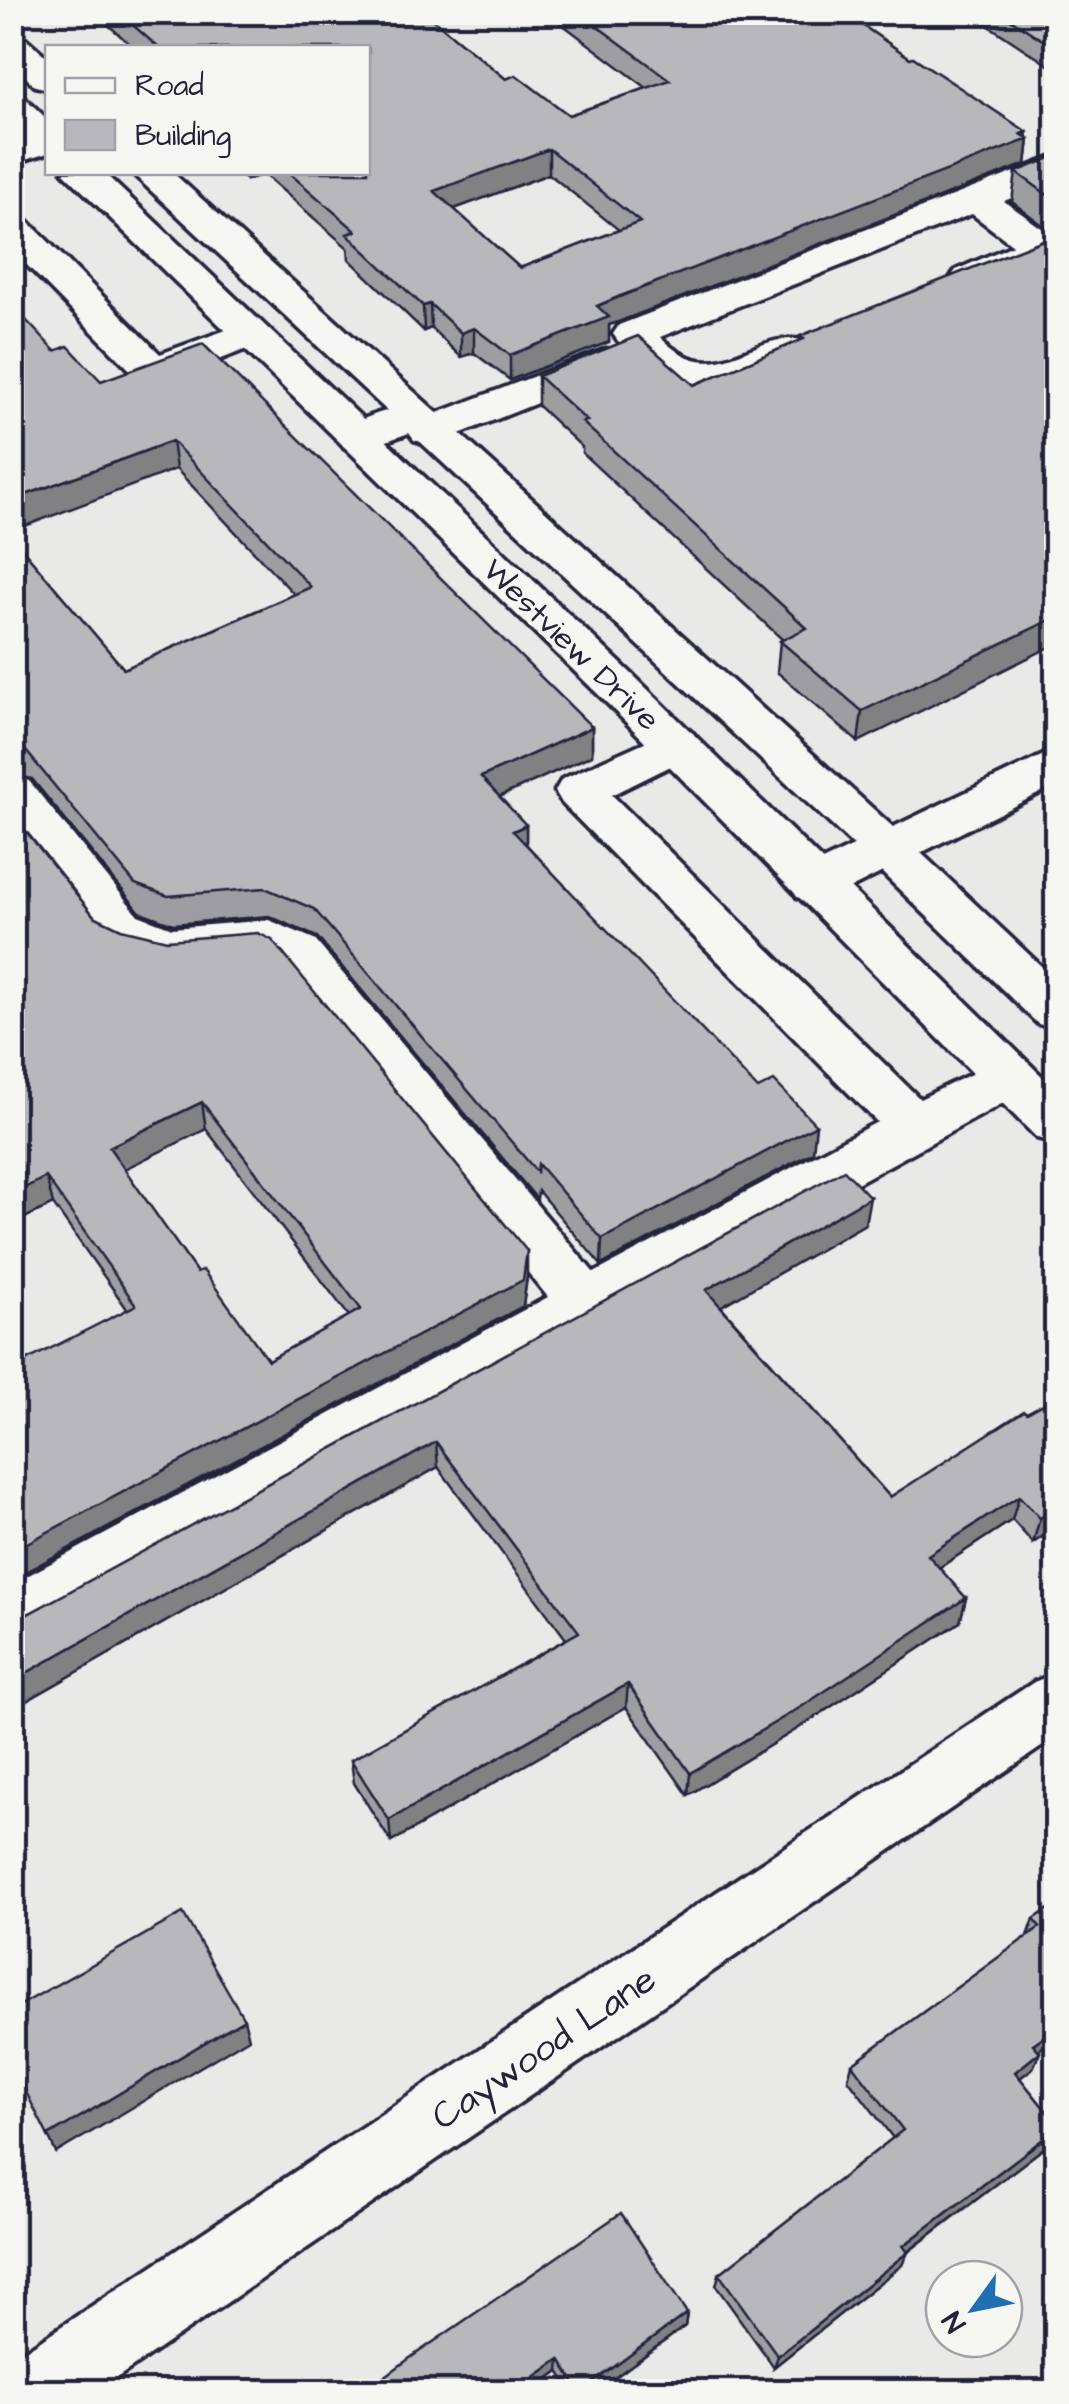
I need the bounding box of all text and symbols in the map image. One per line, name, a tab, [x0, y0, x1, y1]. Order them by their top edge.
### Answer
legend	[45, 45, 370, 175]
text: Road	[135, 65, 204, 107]
text: Building	[135, 115, 231, 158]
street label: Westview Drive	[472, 549, 670, 741]
street label: Caywood Lane	[422, 1954, 667, 2144]
north arrow	[924, 2259, 1024, 2359]
text: N	[933, 2303, 975, 2340]

